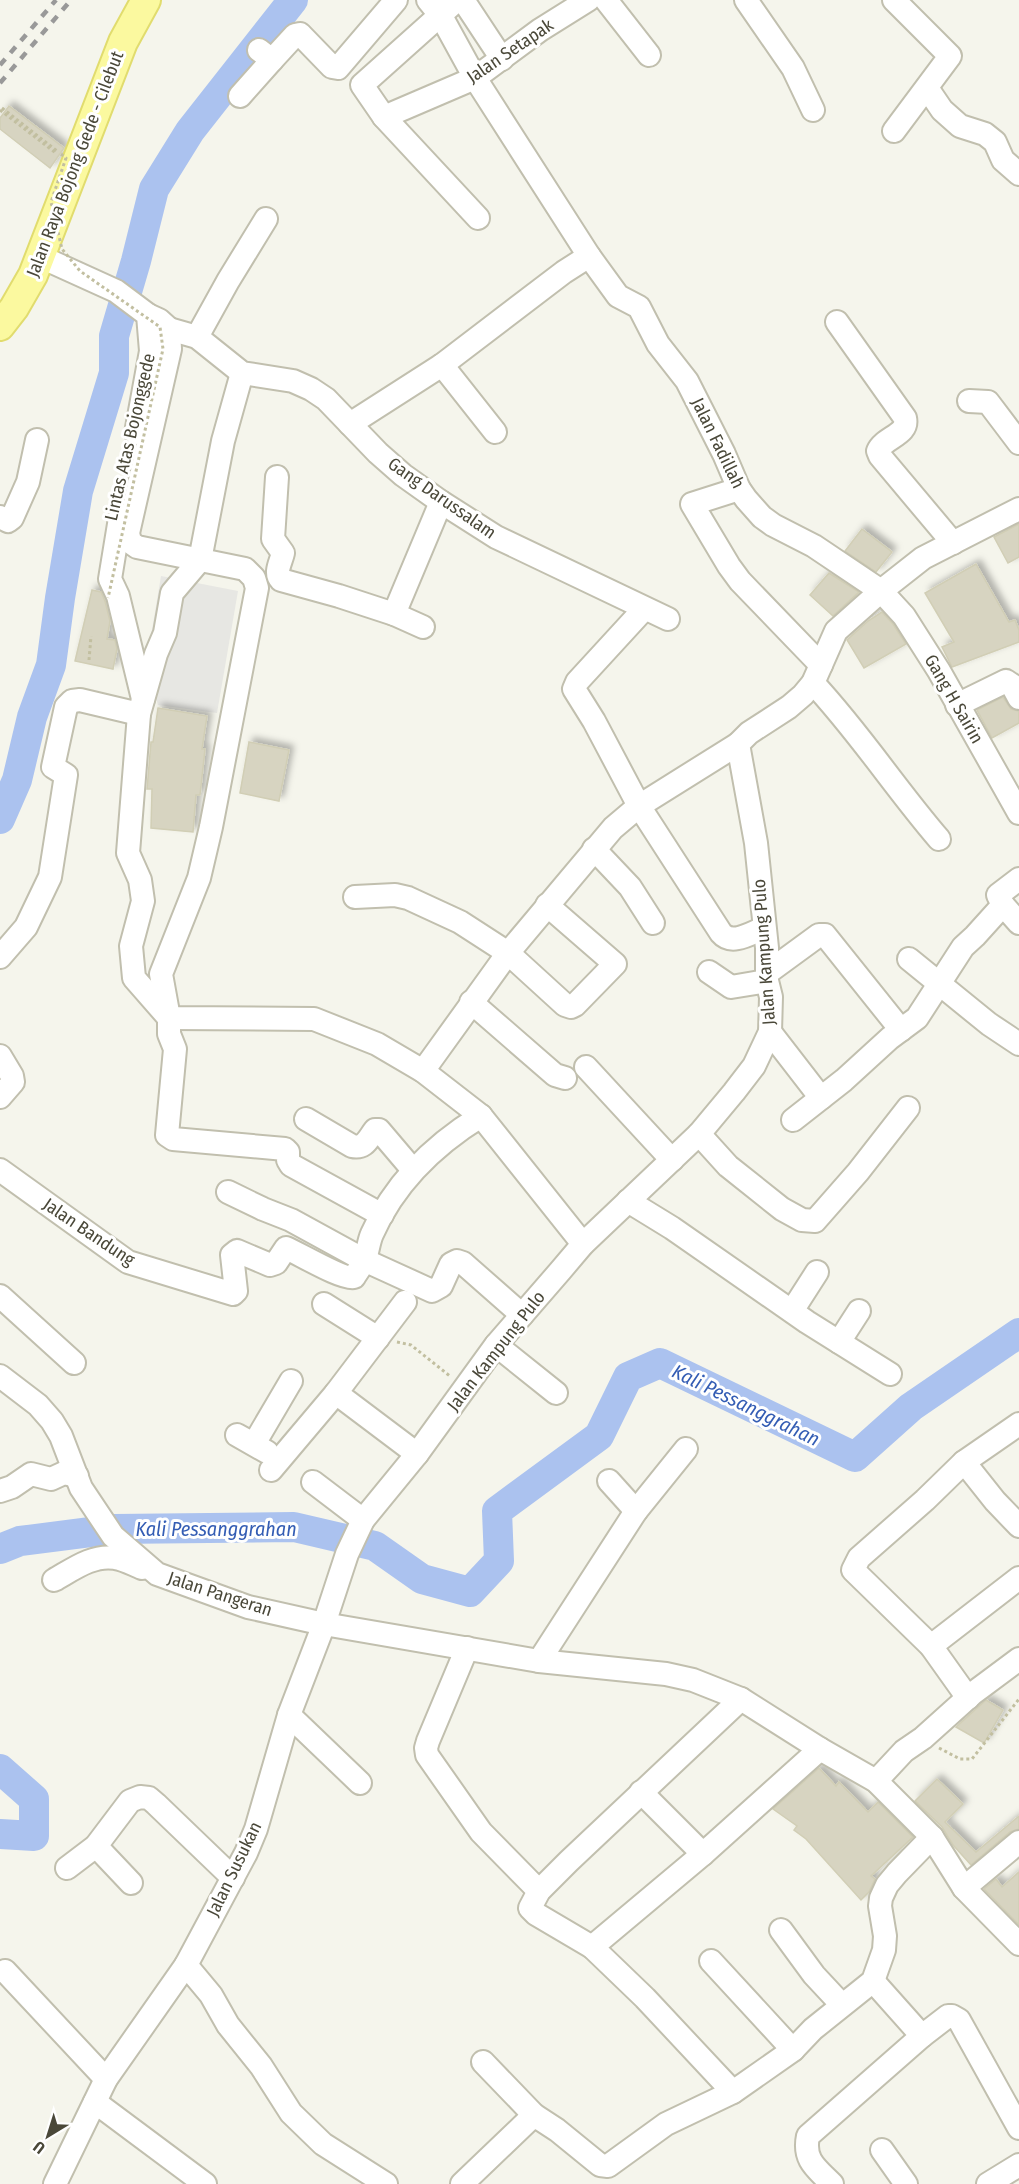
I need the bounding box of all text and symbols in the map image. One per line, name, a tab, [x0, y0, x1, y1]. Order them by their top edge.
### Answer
street label: Jalan Setapak	[462, 14, 558, 88]
street label: Jalan Raya Bojong Gede - Cilebut	[22, 48, 128, 280]
street label: Lintas Atas Bojonggede	[100, 351, 160, 523]
street label: Jalan Fadillah	[687, 394, 749, 492]
street label: Gang Darussalam	[384, 453, 500, 543]
street label: Gang H Sairin	[920, 651, 988, 747]
street label: Jalan Kampung Pulo	[748, 878, 780, 1026]
street label: Jalan Bandung	[39, 1193, 139, 1271]
street label: Jalan Kampung Pulo	[442, 1286, 550, 1416]
water label: Kali Pessanggrahan	[668, 1359, 824, 1451]
water label: Kali Pessanggrahan	[135, 1517, 297, 1541]
street label: Jalan Pangeran	[165, 1567, 275, 1621]
street label: Jalan Susukan	[202, 1818, 266, 1920]
north arrow	[18, 2106, 78, 2166]
text: U	[30, 2137, 49, 2158]

